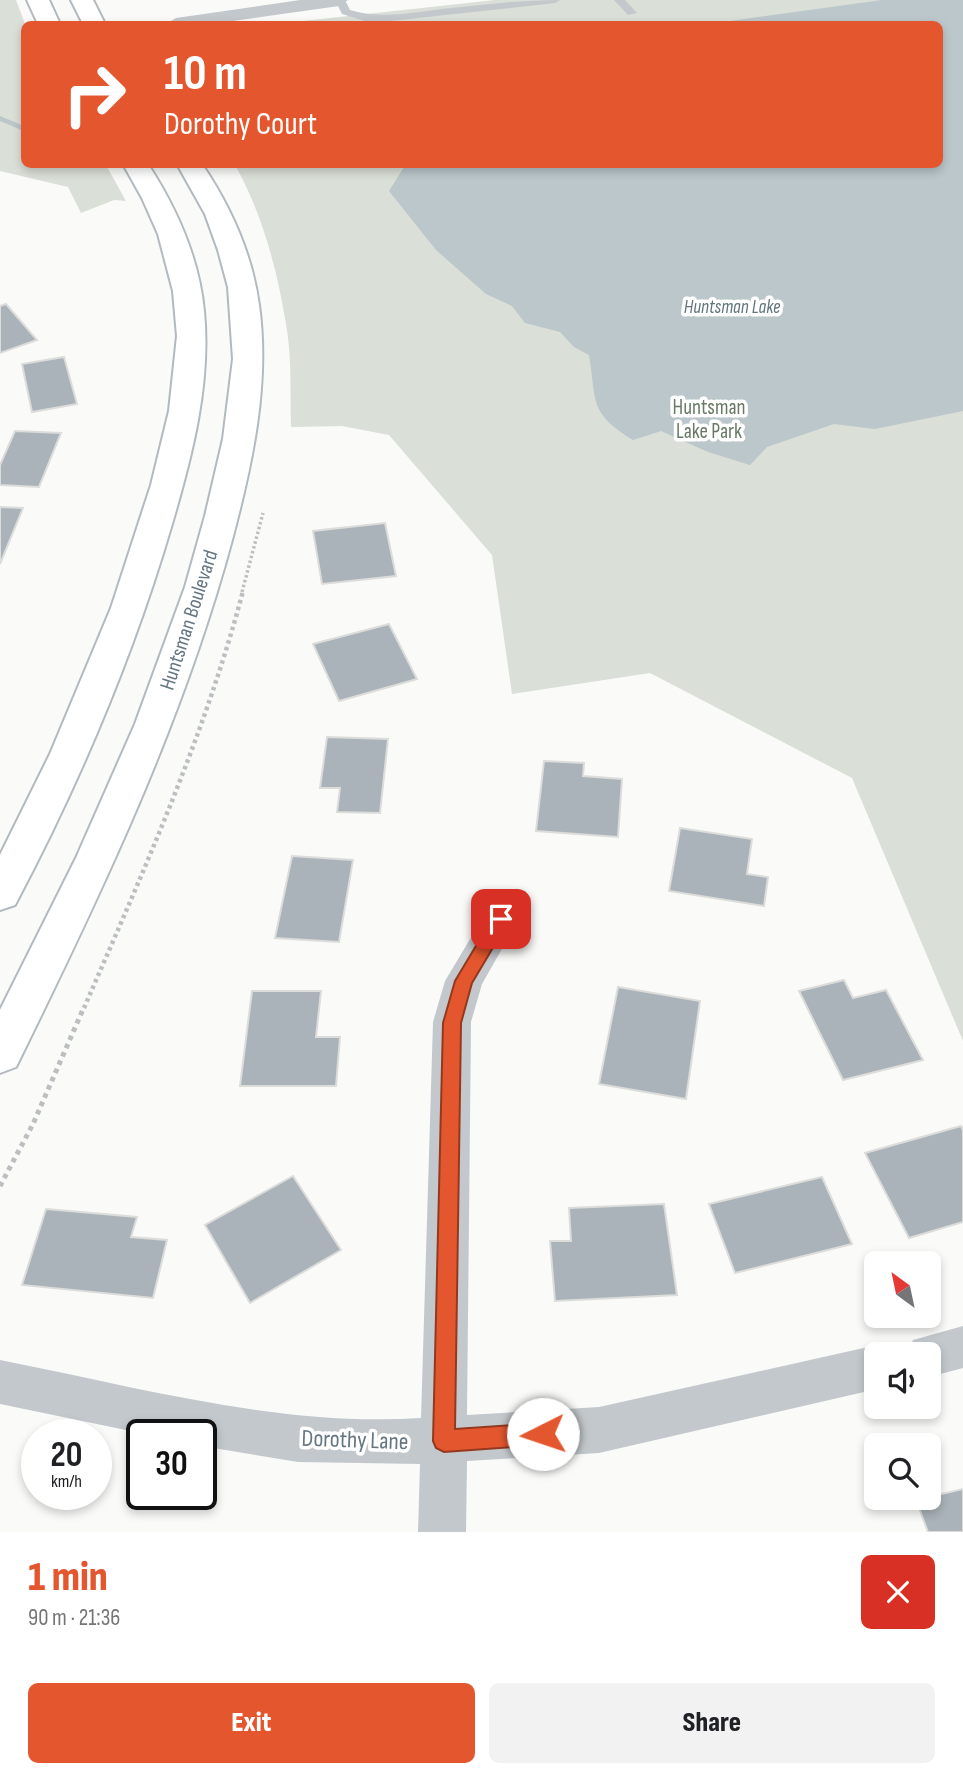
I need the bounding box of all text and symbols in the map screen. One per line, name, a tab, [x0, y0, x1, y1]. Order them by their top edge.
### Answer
text: 10 m	[164, 45, 247, 104]
icon: right	[49, 49, 140, 140]
text: Dorothy Court	[164, 105, 317, 144]
water label: Huntsman Lake	[684, 296, 781, 319]
park label: Huntsman Lake Park	[673, 395, 745, 444]
street label: Huntsman Boulevard	[155, 547, 223, 693]
pin	[471, 889, 531, 949]
icon: arrive	[482, 900, 520, 938]
north arrow	[864, 1251, 942, 1328]
map controls	[864, 1251, 941, 1510]
button: sound	[864, 1342, 941, 1419]
position arrow	[506, 1397, 580, 1471]
speed limit sign: 30	[126, 1419, 217, 1510]
street label: Dorothy Lane	[301, 1424, 409, 1456]
button: search	[864, 1433, 941, 1510]
text: 20	[51, 1434, 83, 1477]
text: km/h	[51, 1471, 82, 1492]
text: 1 min	[28, 1552, 108, 1603]
button: close	[861, 1555, 935, 1629]
text: 90 m · 21:36	[28, 1604, 120, 1632]
button: Exit	[28, 1683, 475, 1763]
button: Share	[489, 1683, 935, 1763]

